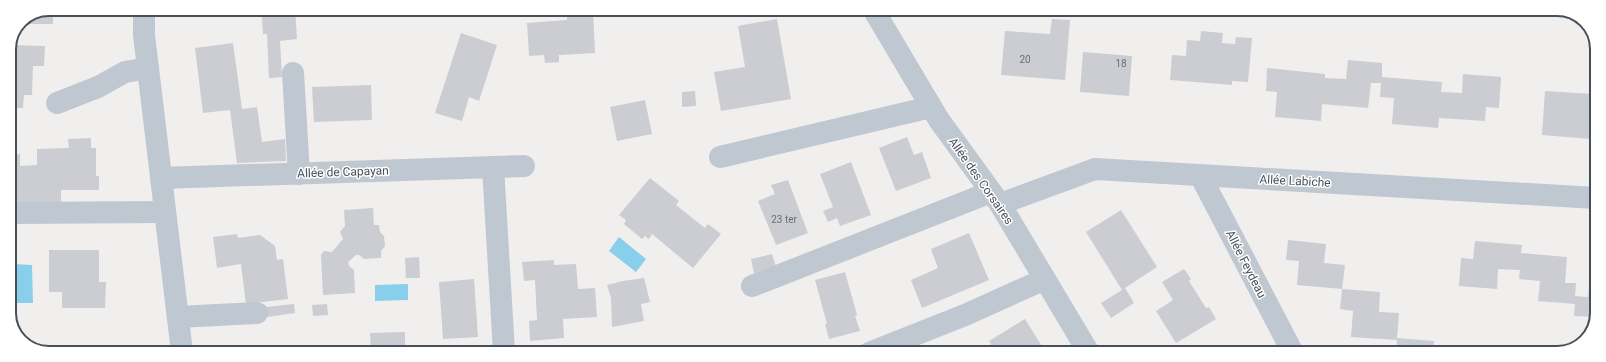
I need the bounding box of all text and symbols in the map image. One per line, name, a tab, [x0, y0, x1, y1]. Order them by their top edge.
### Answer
house number: 20	[1019, 54, 1031, 65]
house number: 18	[1115, 58, 1127, 69]
street label: Allée des Corsaires	[946, 135, 1016, 227]
street label: Allée de Capayan	[297, 163, 389, 181]
street label: Allée Labiche	[1259, 172, 1331, 190]
house number: 23 ter	[771, 214, 797, 225]
street label: Allée Feydeau	[1223, 228, 1269, 300]

